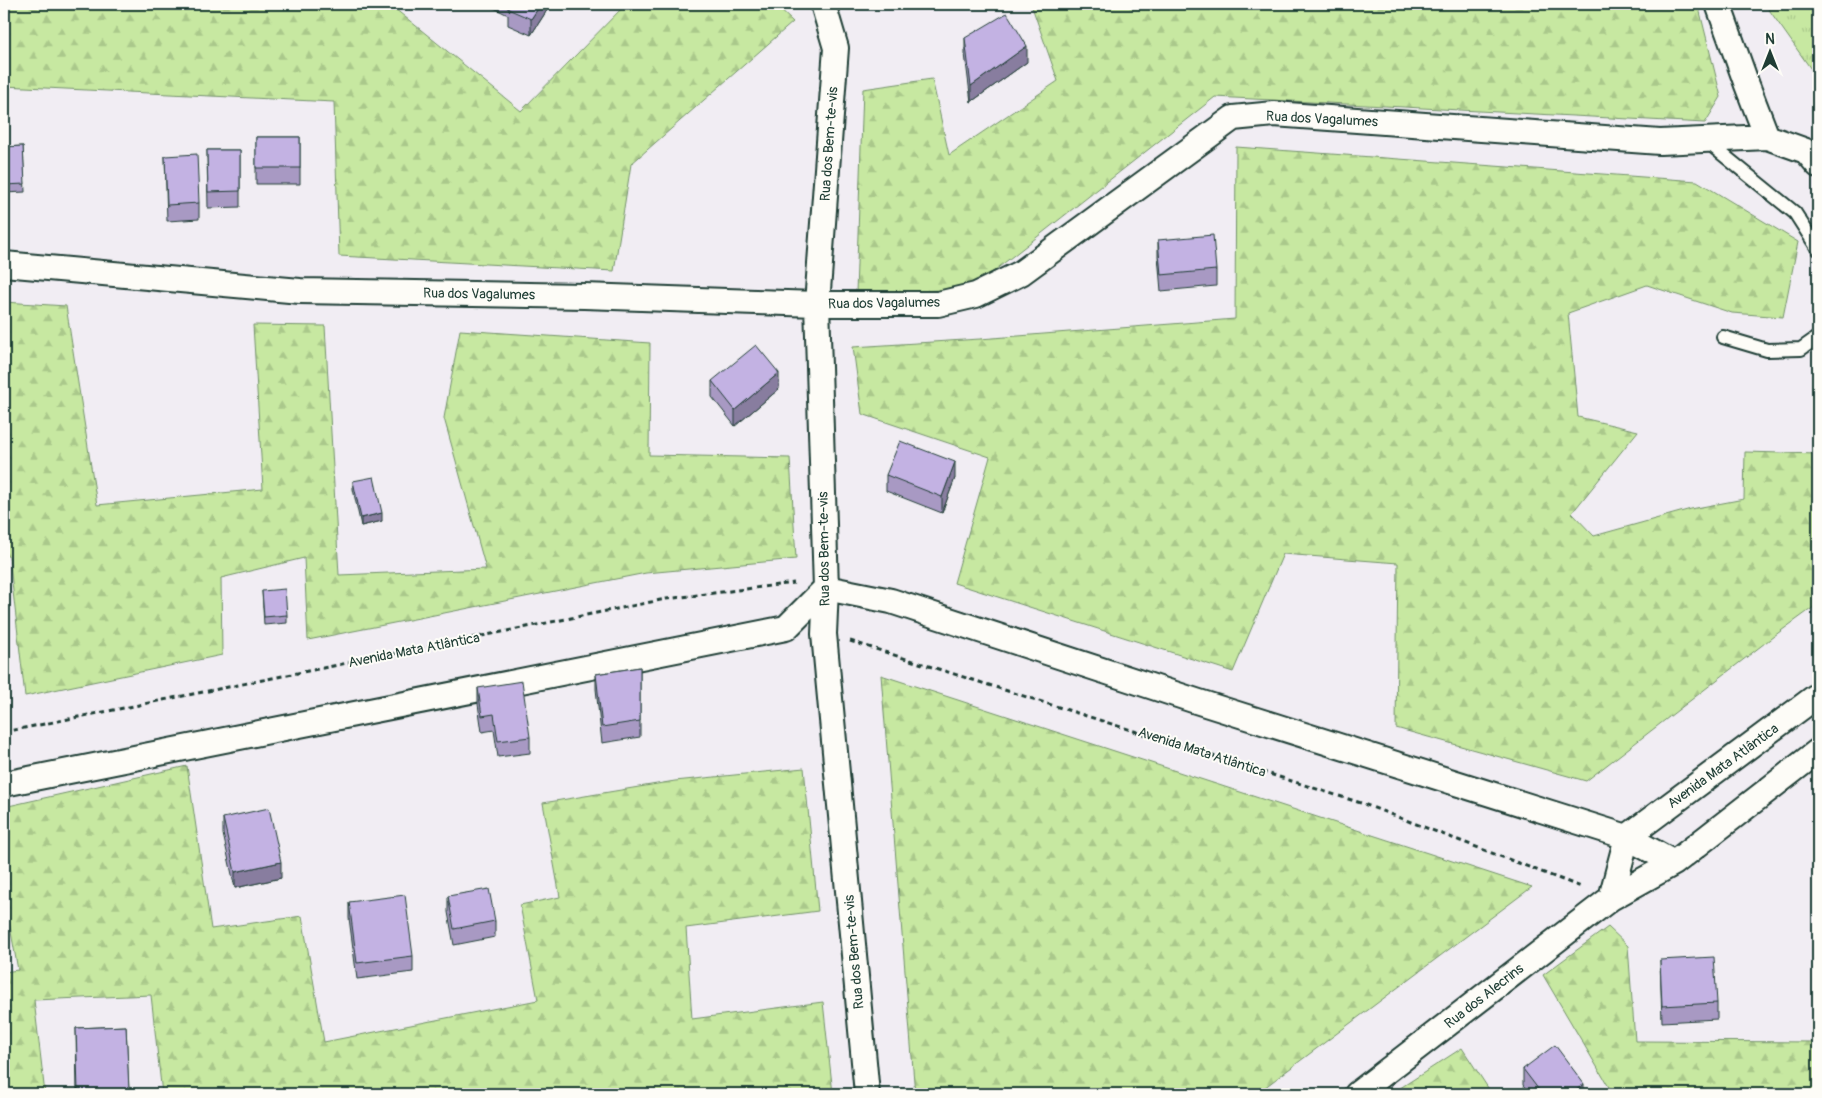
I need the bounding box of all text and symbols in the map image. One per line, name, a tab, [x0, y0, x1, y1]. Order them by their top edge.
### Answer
north arrow	[1744, 28, 1794, 78]
text: N	[1765, 31, 1775, 48]
street label: Rua dos Bem-te-vis	[817, 85, 842, 202]
street label: Rua dos Vagalumes	[1266, 108, 1379, 130]
street label: Rua dos Vagalumes	[423, 285, 536, 303]
street label: Rua dos Vagalumes	[828, 294, 941, 312]
street label: Rua dos Bem-te-vis	[814, 491, 833, 607]
street label: Avenida Mata Atlântica	[347, 629, 481, 671]
street label: Avenida Mata Atlântica	[1664, 720, 1782, 812]
street label: Avenida Mata Atlântica	[1136, 723, 1268, 781]
street label: Rua dos Bem-te-vis	[840, 893, 867, 1010]
street label: Rua dos Alecrins	[1441, 959, 1528, 1032]

